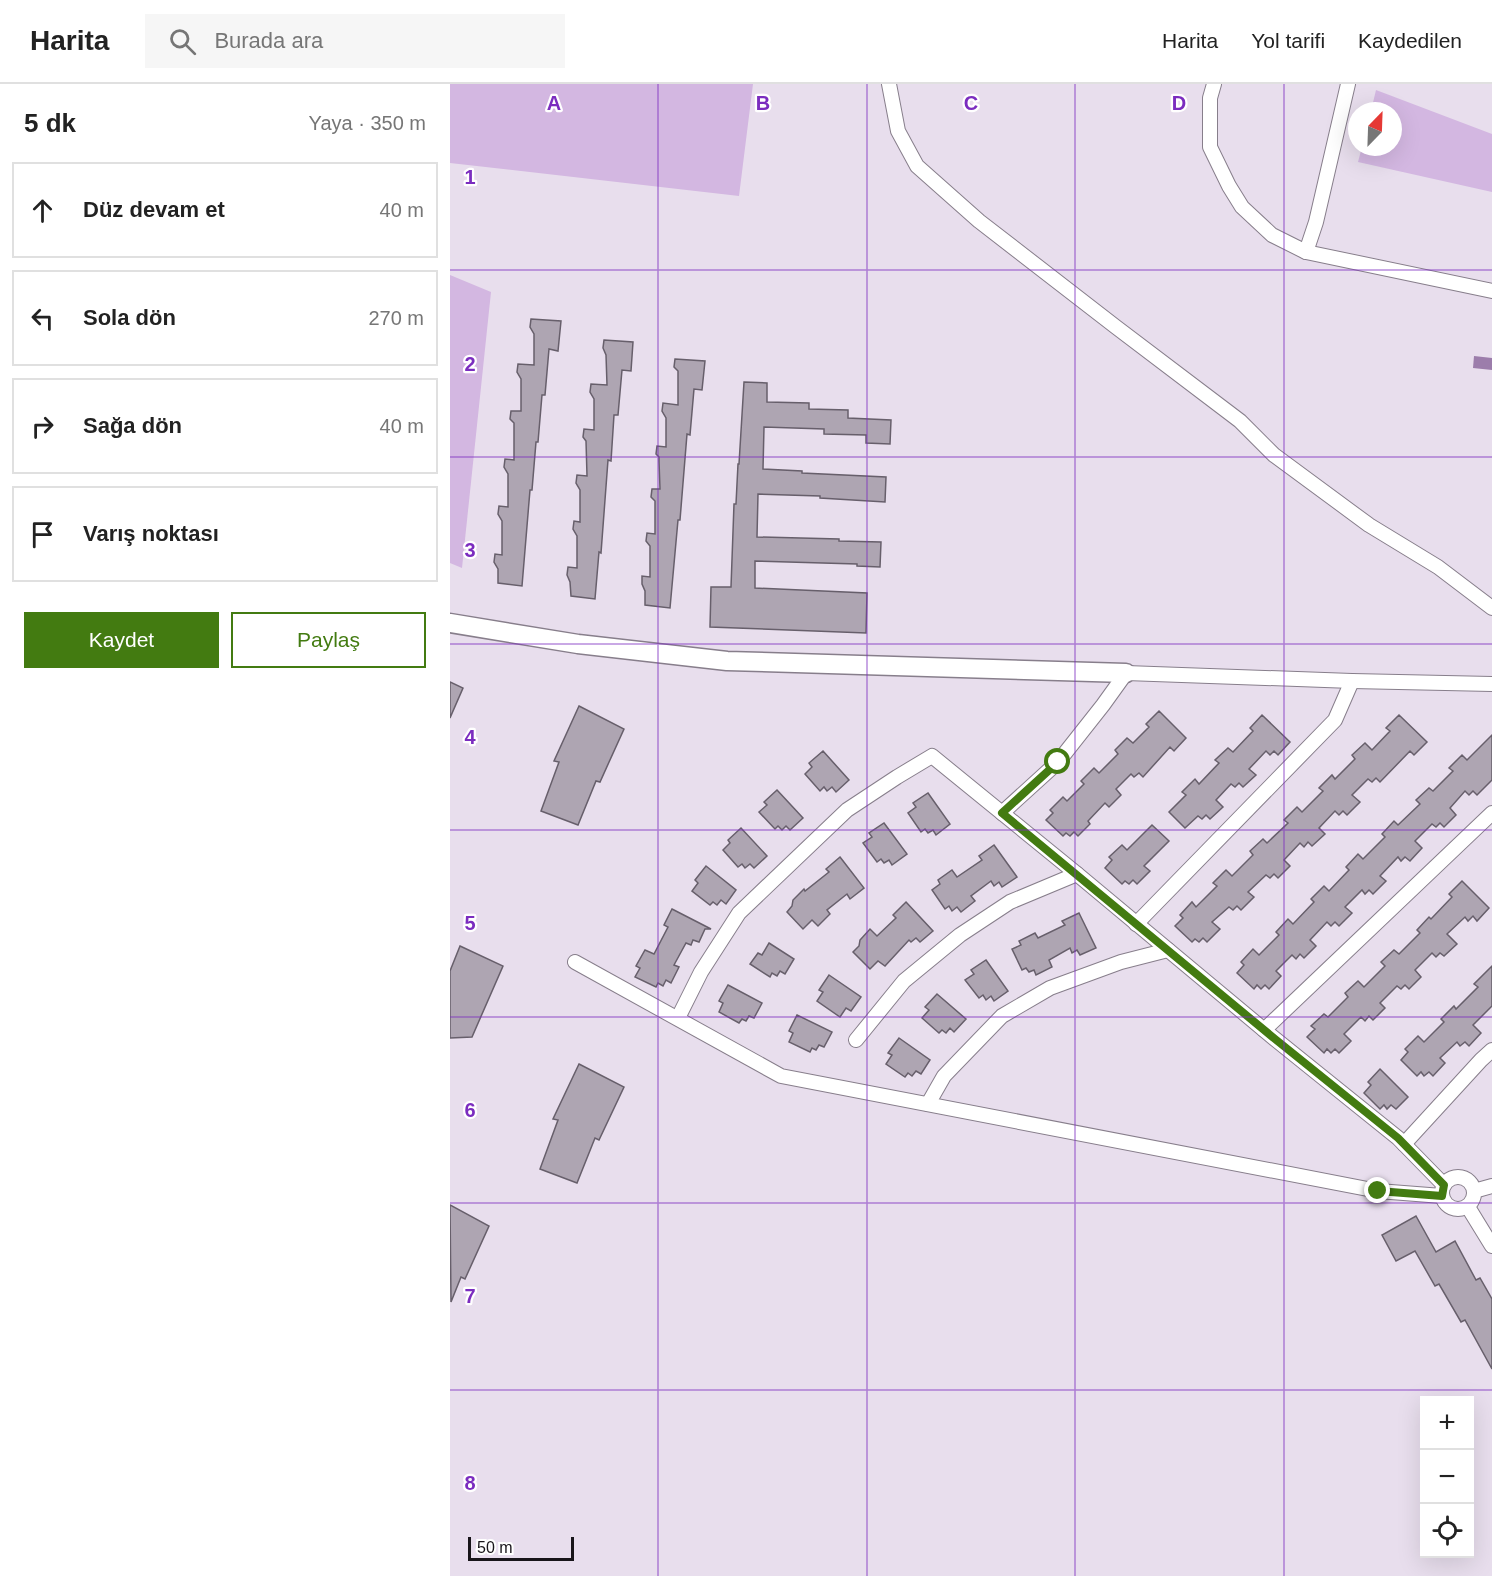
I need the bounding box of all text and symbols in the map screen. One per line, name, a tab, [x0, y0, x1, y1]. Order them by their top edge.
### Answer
search box	[145, 14, 565, 68]
text: Harita	[30, 25, 109, 56]
icon: search	[166, 25, 199, 58]
text: Burada ara	[214, 28, 323, 53]
text: Harita	[1162, 29, 1218, 52]
text: Yol tarifi	[1251, 29, 1325, 52]
text: Kaydedilen	[1358, 29, 1462, 52]
text: A	[547, 92, 561, 114]
text: B	[756, 92, 770, 114]
text: C	[964, 92, 978, 114]
text: D	[1172, 92, 1186, 114]
north arrow	[1348, 102, 1402, 156]
text: 5 dk	[24, 108, 76, 138]
text: Yaya · 350 m	[309, 112, 426, 134]
text: 1	[464, 166, 476, 188]
icon: ahead	[26, 194, 59, 227]
text: Düz devam et	[83, 197, 225, 222]
text: 40 m	[380, 199, 424, 221]
icon: left	[26, 302, 59, 335]
text: Sola dön	[83, 305, 176, 330]
text: 270 m	[368, 307, 424, 329]
text: 2	[464, 353, 476, 375]
icon: right	[26, 410, 59, 443]
text: Sağa dön	[83, 413, 182, 438]
text: 40 m	[380, 415, 424, 437]
icon: arrive	[26, 518, 59, 551]
text: Varış noktası	[83, 521, 219, 546]
text: 3	[464, 539, 476, 561]
button: Kaydet	[24, 612, 219, 668]
button: Paylaş	[231, 612, 426, 668]
text: 4	[464, 726, 476, 748]
route start	[1044, 748, 1070, 774]
text: 5	[464, 912, 476, 934]
text: 6	[464, 1099, 476, 1121]
route end	[1364, 1177, 1390, 1203]
text: 7	[464, 1285, 476, 1307]
map controls	[1420, 1396, 1474, 1558]
button: +	[1420, 1396, 1474, 1450]
button: −	[1420, 1450, 1474, 1504]
text: 8	[464, 1472, 476, 1494]
button: locate	[1420, 1504, 1474, 1558]
scale bar	[468, 1534, 574, 1562]
text: 50 m	[477, 1539, 513, 1556]

